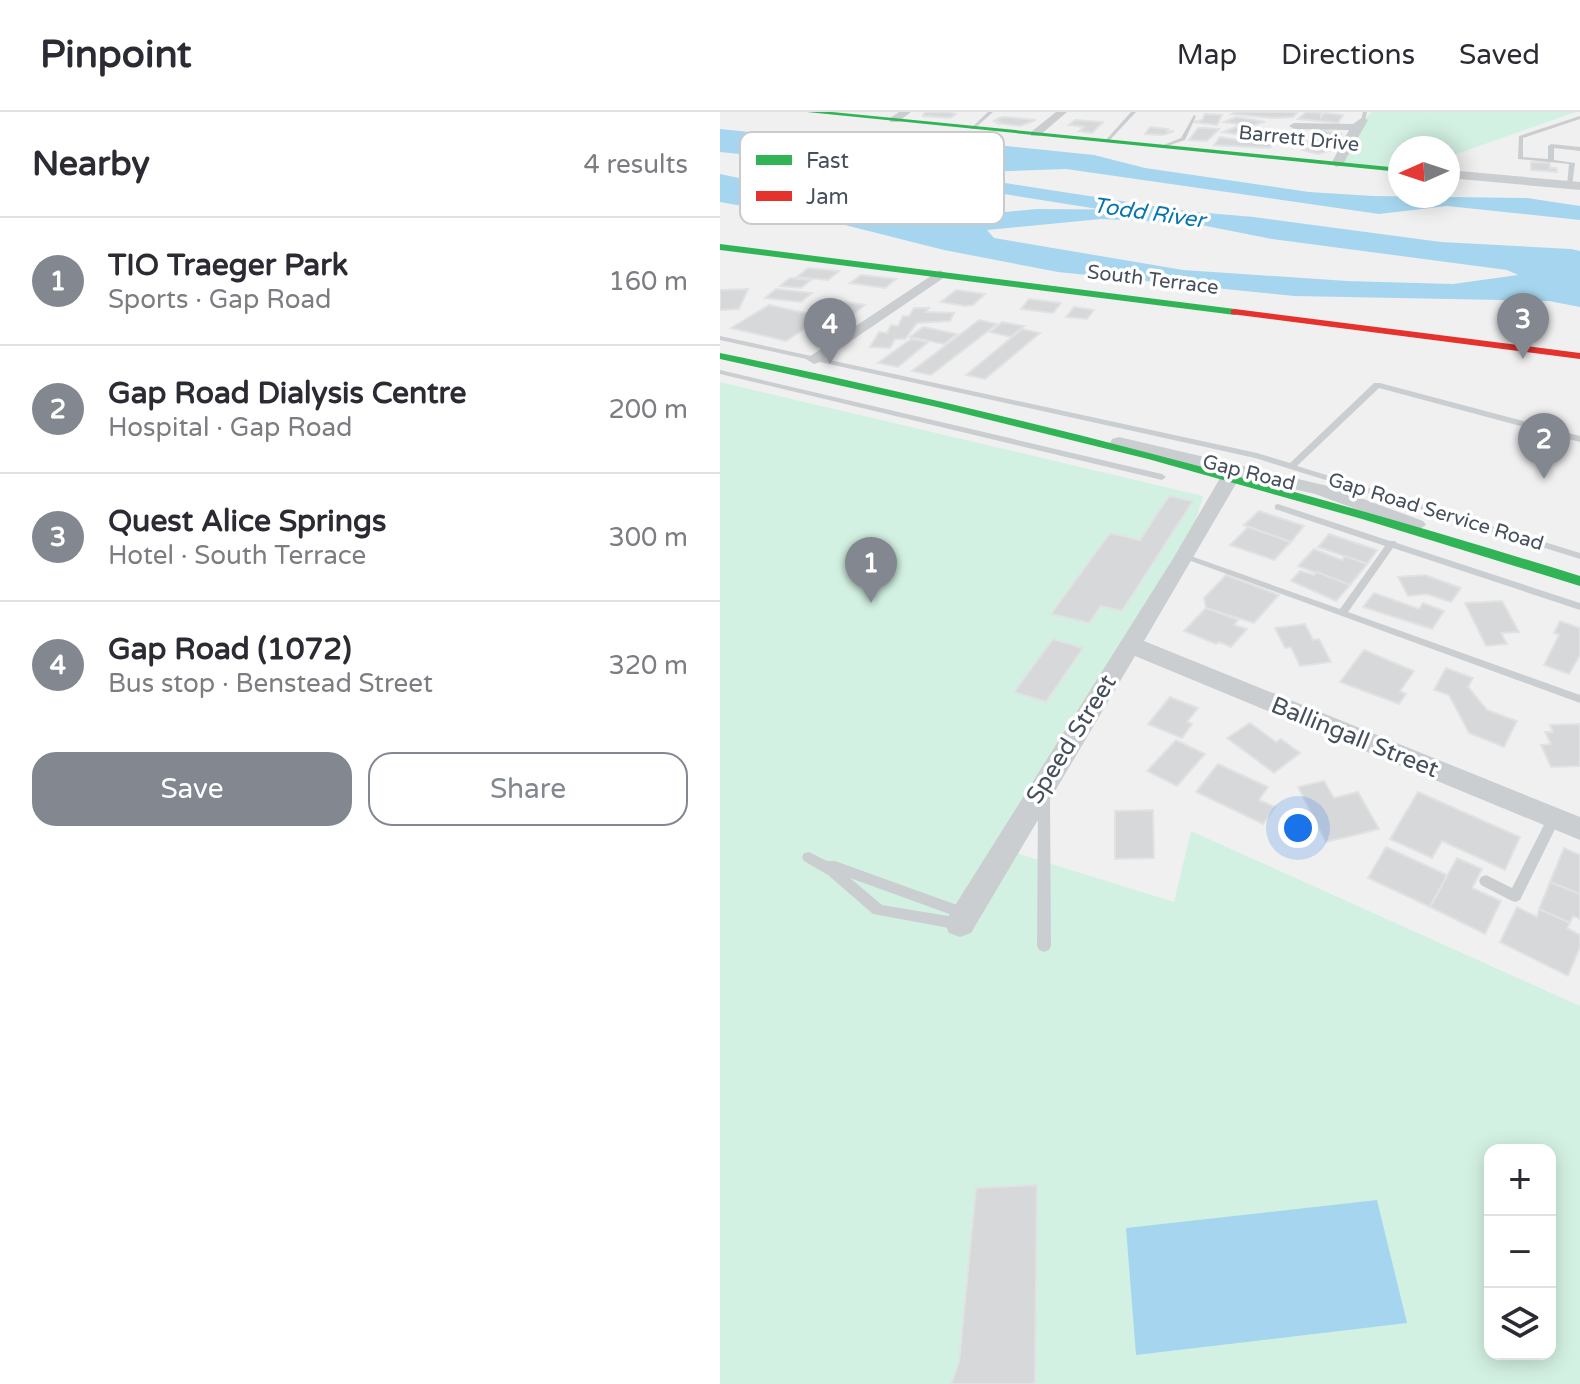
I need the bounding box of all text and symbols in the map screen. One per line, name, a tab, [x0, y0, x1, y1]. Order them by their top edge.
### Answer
text: Pinpoint	[40, 32, 192, 78]
text: Map	[1177, 38, 1237, 72]
text: Directions	[1281, 38, 1415, 72]
text: Saved	[1459, 38, 1540, 72]
street label: Barrett Drive	[1237, 121, 1360, 157]
legend	[740, 132, 1004, 224]
north arrow	[1388, 136, 1460, 208]
text: Nearby	[32, 144, 150, 185]
text: Fast	[806, 148, 849, 174]
text: 4 results	[583, 149, 688, 180]
text: Jam	[806, 184, 849, 210]
water label: Todd River	[1091, 192, 1209, 234]
text: TIO Traeger Park	[108, 247, 348, 284]
street label: South Terrace	[1086, 260, 1220, 300]
text: 1	[50, 266, 66, 297]
text: 160 m	[608, 266, 688, 297]
text: Sports · Gap Road	[108, 284, 331, 315]
pin: 3	[1497, 293, 1549, 359]
pin: 4	[804, 298, 856, 364]
text: Gap Road Dialysis Centre	[108, 375, 466, 412]
text: 2	[50, 394, 66, 425]
text: 200 m	[608, 394, 688, 425]
text: Hospital · Gap Road	[108, 412, 353, 443]
pin: 2	[1518, 413, 1570, 479]
street label: Gap Road	[1200, 450, 1297, 496]
street label: Gap Road Service Road	[1325, 468, 1546, 556]
text: Quest Alice Springs	[108, 503, 386, 540]
text: 3	[50, 522, 66, 553]
text: 300 m	[608, 522, 688, 553]
pin: 1	[845, 537, 897, 603]
text: Hotel · South Terrace	[108, 540, 366, 571]
text: Gap Road (1072)	[108, 631, 352, 668]
text: 4	[50, 650, 66, 681]
text: 320 m	[608, 650, 688, 681]
text: Bus stop · Benstead Street	[108, 668, 433, 699]
street label: Speed Street	[1020, 669, 1123, 809]
street label: Ballingall Street	[1267, 691, 1443, 784]
button: Save	[32, 752, 352, 826]
button: Share	[368, 752, 688, 826]
your location	[1278, 808, 1318, 848]
map controls	[1484, 1144, 1556, 1360]
button: +	[1484, 1144, 1556, 1216]
button: −	[1484, 1216, 1556, 1288]
button: layers	[1484, 1288, 1556, 1360]

